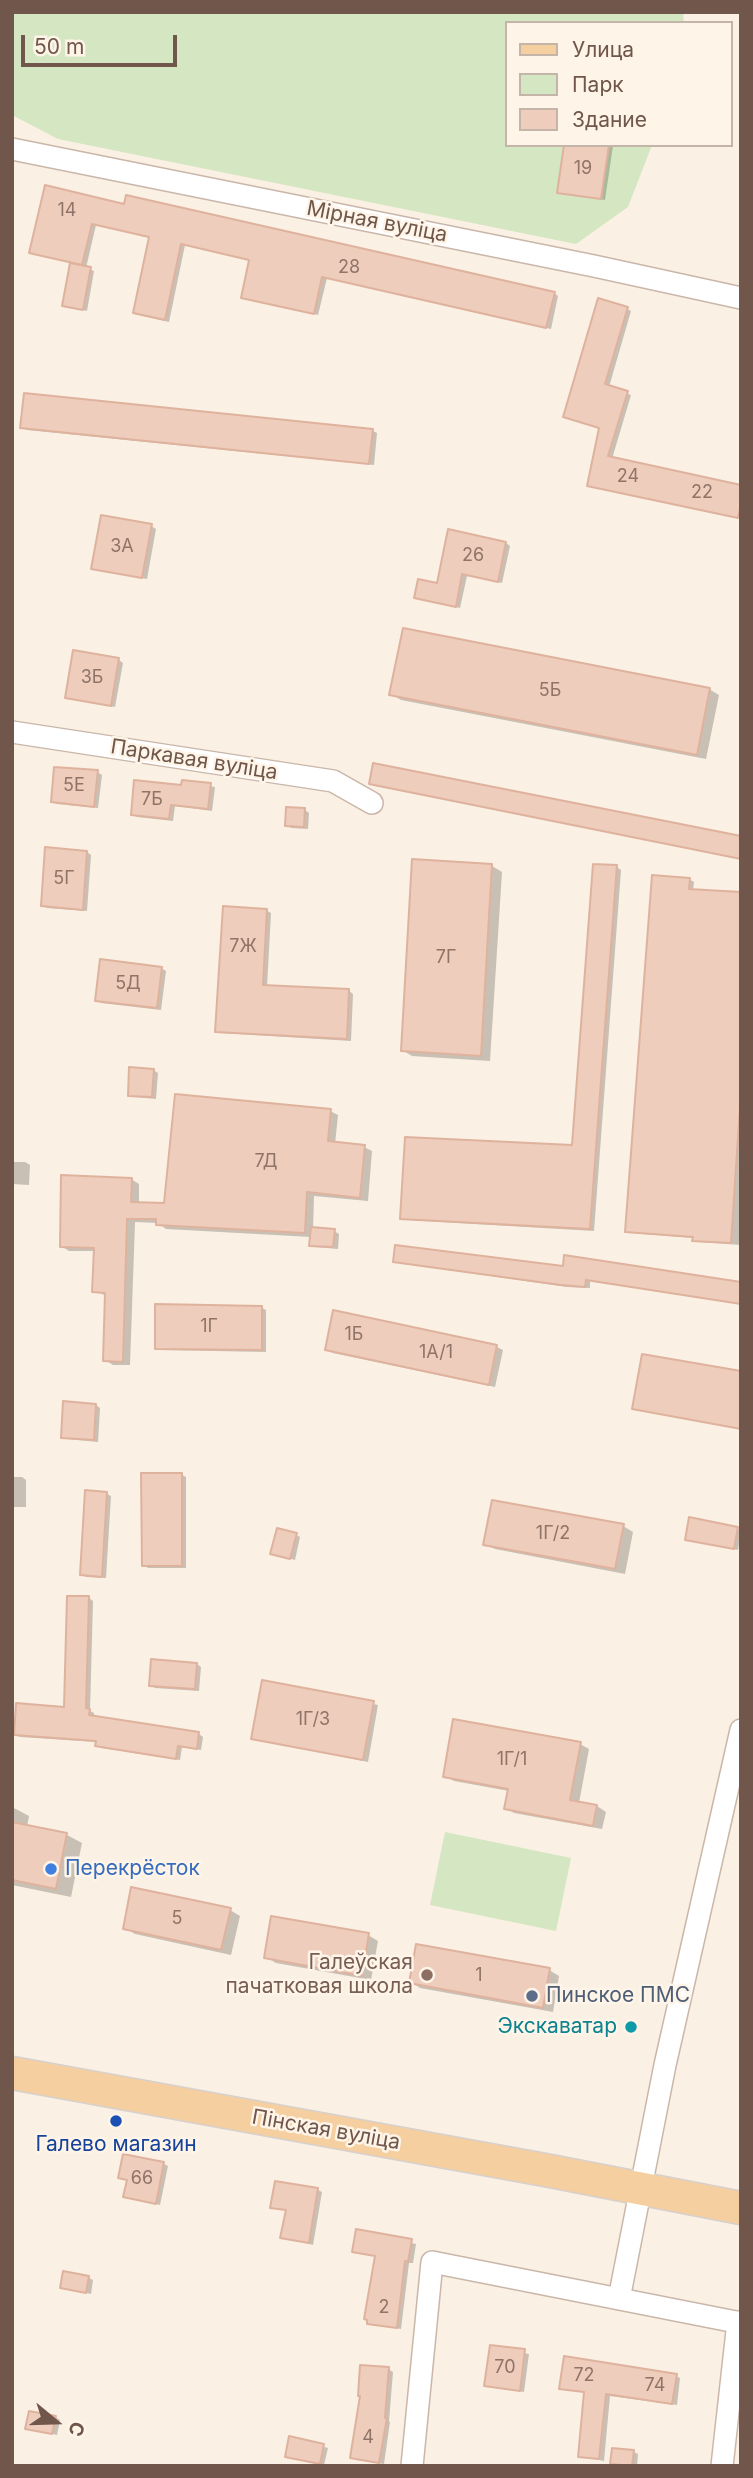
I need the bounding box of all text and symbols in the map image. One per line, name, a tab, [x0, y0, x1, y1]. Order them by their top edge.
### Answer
scale bar	[24, 21, 180, 65]
legend	[504, 21, 732, 147]
text: 50 m	[34, 34, 84, 59]
text: Улица	[572, 37, 634, 62]
text: Парк	[572, 72, 624, 97]
text: Здание	[572, 107, 647, 132]
house number: 19	[574, 158, 592, 180]
street label: Мірная вуліца	[304, 196, 450, 248]
house number: 14	[58, 200, 76, 222]
house number: 28	[338, 257, 360, 279]
house number: 24	[617, 466, 639, 488]
house number: 22	[691, 482, 713, 504]
house number: 3А	[110, 536, 134, 558]
house number: 26	[462, 545, 484, 567]
house number: 3Б	[81, 667, 103, 689]
house number: 5Б	[539, 680, 561, 702]
street label: Паркавая вуліца	[109, 734, 279, 786]
house number: 5Е	[63, 775, 85, 797]
house number: 7Б	[141, 789, 163, 811]
house number: 5Г	[53, 868, 75, 890]
house number: 7Ж	[229, 936, 257, 958]
house number: 7Г	[436, 947, 456, 969]
house number: 5Д	[115, 973, 141, 995]
house number: 7Д	[254, 1151, 278, 1173]
house number: 1Г	[200, 1316, 218, 1338]
house number: 1Б	[345, 1324, 363, 1346]
house number: 1А/1	[419, 1342, 453, 1364]
house number: 1Г/2	[536, 1523, 570, 1545]
house number: 1Г/3	[296, 1709, 330, 1731]
house number: 1Г/1	[497, 1749, 527, 1771]
place label: Перекрёсток	[65, 1856, 200, 1882]
marker: Перекрёсток	[43, 1861, 59, 1877]
house number: 5	[172, 1908, 182, 1930]
place label: Галеўская пачатковая школа	[225, 1950, 413, 2000]
house number: 1	[475, 1965, 483, 1987]
marker: Галеўская пачатковая школа	[419, 1967, 435, 1983]
place label: Пинское ПМС	[546, 1983, 690, 2009]
marker: Пинское ПМС	[524, 1988, 540, 2004]
place label: Экскаватар	[497, 2014, 617, 2040]
marker: Экскаватар	[623, 2019, 639, 2035]
street label: Пінская вуліца	[250, 2105, 402, 2155]
marker: Галево магазин	[108, 2113, 124, 2129]
place label: Галево магазин	[35, 2132, 197, 2158]
house number: 66	[131, 2168, 153, 2190]
house number: 2	[379, 2297, 389, 2319]
house number: 70	[494, 2357, 516, 2379]
house number: 72	[573, 2365, 595, 2387]
house number: 74	[645, 2375, 665, 2397]
north arrow	[21, 2387, 91, 2457]
text: С	[63, 2419, 89, 2439]
house number: 4	[362, 2427, 374, 2449]

